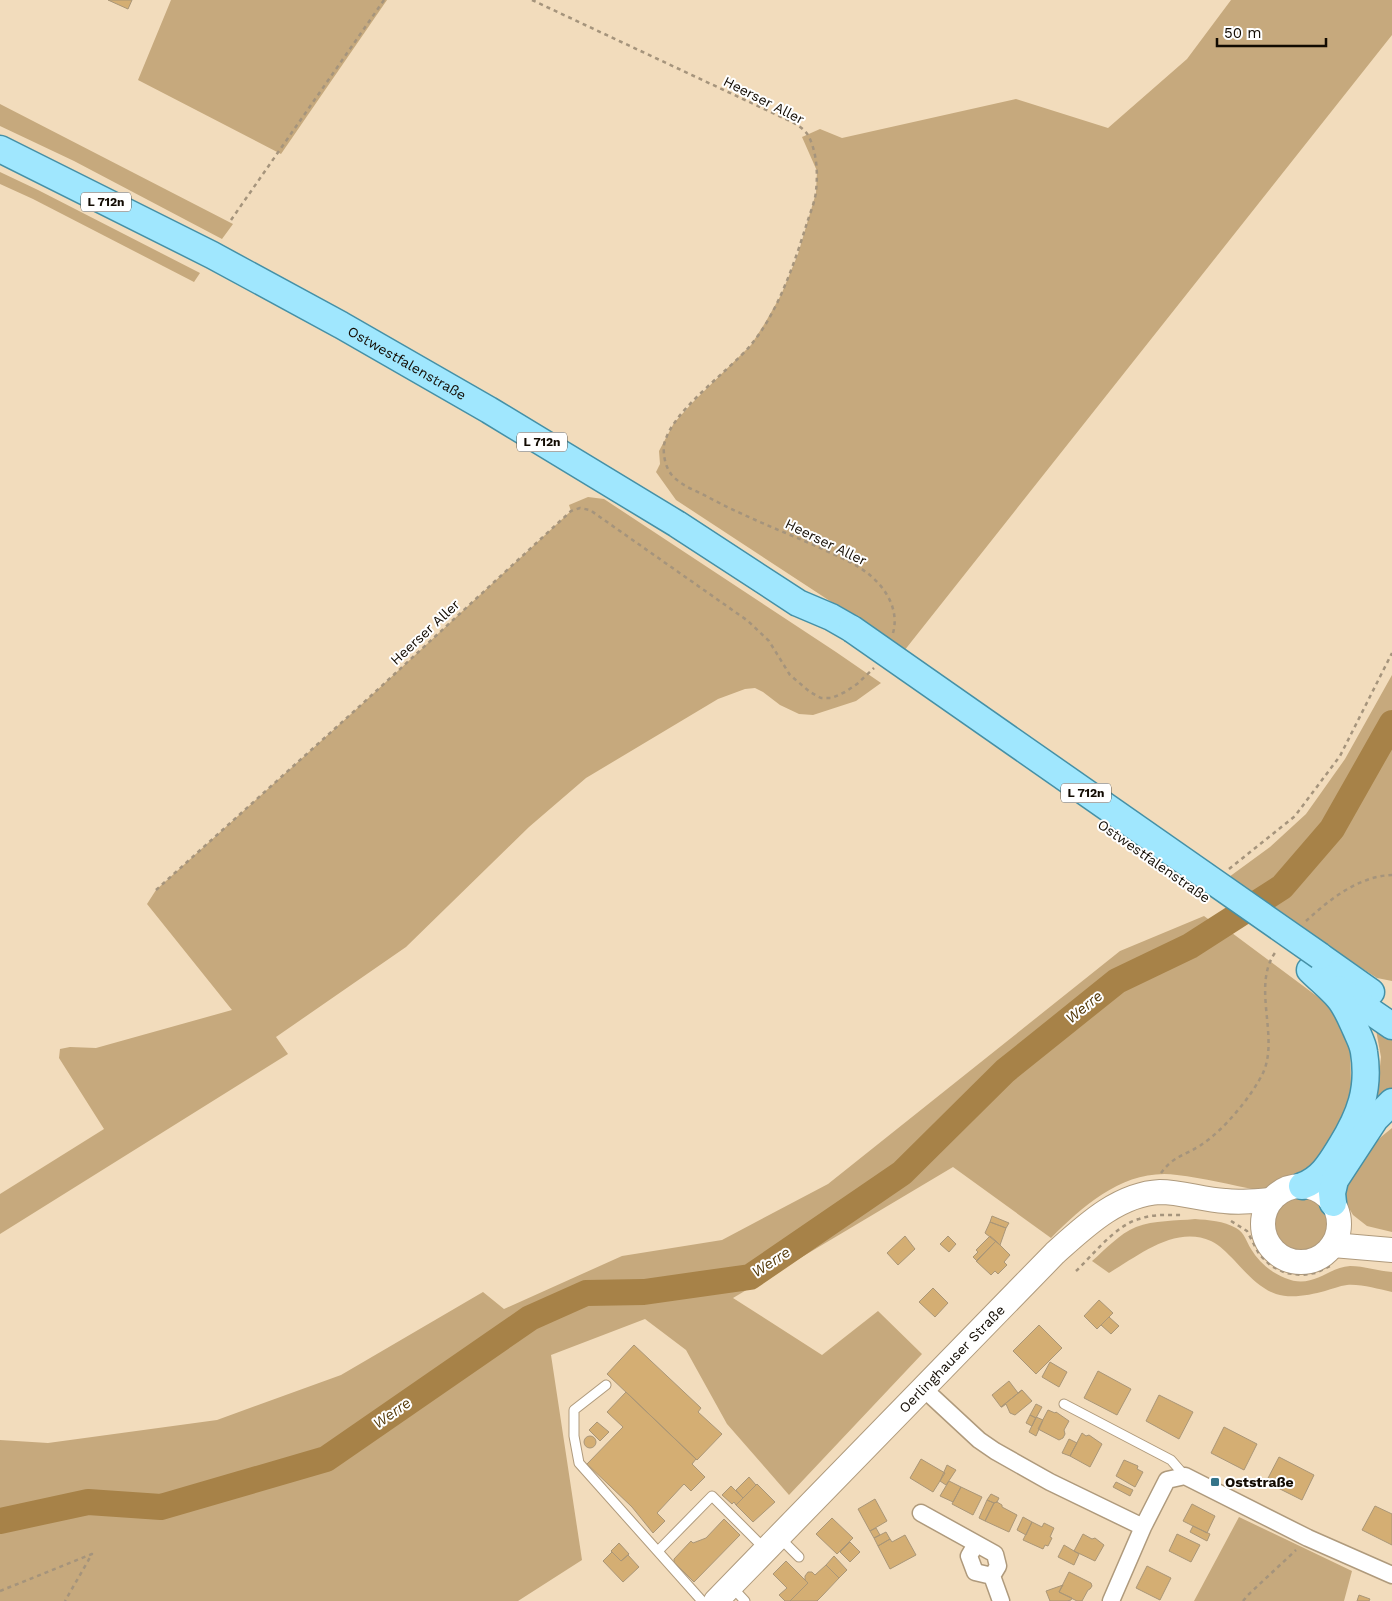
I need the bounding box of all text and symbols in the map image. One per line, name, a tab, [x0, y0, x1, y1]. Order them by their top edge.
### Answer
scale bar	[1217, 15, 1326, 47]
text: 50 m	[1224, 24, 1261, 42]
street label: Heerser Aller	[721, 73, 807, 127]
road number: L 712n	[81, 192, 131, 212]
street label: Ostwestfalenstraße	[345, 323, 469, 403]
road number: L 712n	[517, 432, 567, 452]
street label: Heerser Aller	[783, 515, 869, 569]
street label: Heerser Aller	[387, 596, 463, 668]
road number: L 712n	[1061, 784, 1111, 802]
street label: Ostwestfalenstraße	[1095, 816, 1213, 906]
water label: Werre	[1062, 987, 1106, 1027]
water label: Werre	[748, 1243, 794, 1281]
street label: Oerlinghauser Straße	[896, 1302, 1008, 1416]
water label: Werre	[370, 1394, 414, 1432]
place label: Oststraße	[1225, 1474, 1294, 1490]
marker: Oststraße	[1209, 1476, 1221, 1488]

